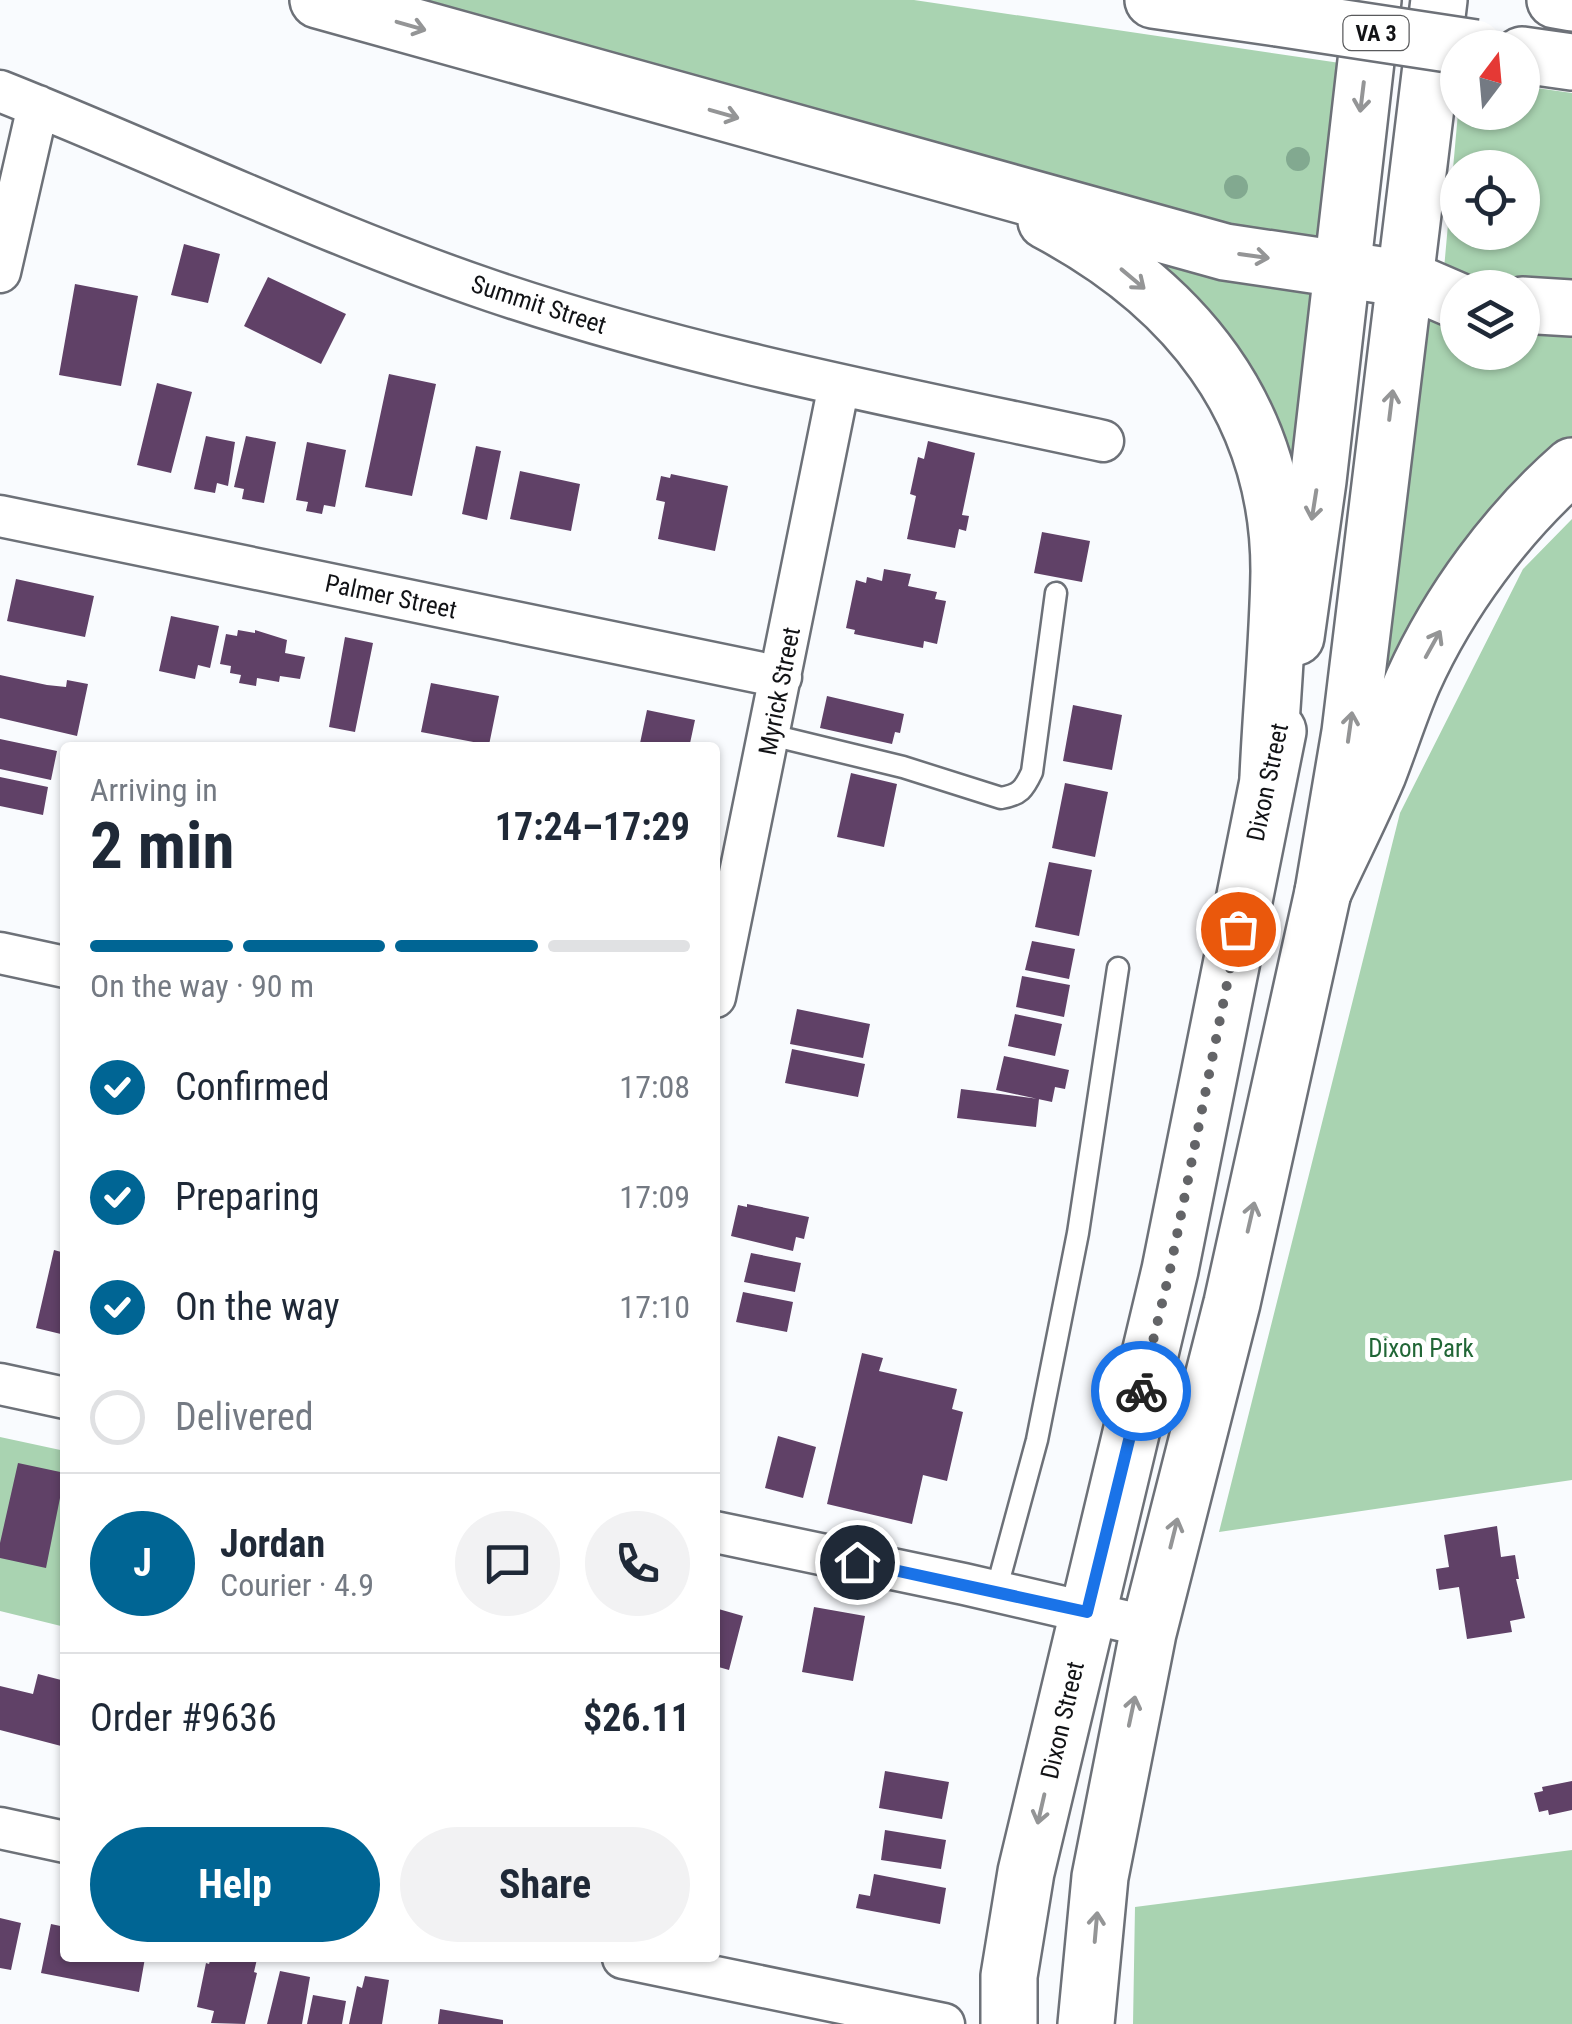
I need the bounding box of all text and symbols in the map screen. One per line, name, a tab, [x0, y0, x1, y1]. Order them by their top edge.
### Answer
road number: VA 3	[1344, 16, 1408, 50]
one-way arrow	[395, 18, 427, 37]
north arrow	[1440, 30, 1540, 130]
map controls	[1440, 30, 1540, 370]
one-way arrow	[1352, 80, 1371, 112]
one-way arrow	[708, 106, 739, 125]
button: locate	[1440, 150, 1540, 250]
one-way arrow	[1238, 248, 1270, 266]
one-way arrow	[1119, 267, 1145, 289]
street label: Summit Street	[468, 269, 610, 340]
button: layers	[1440, 270, 1540, 370]
one-way arrow	[1382, 389, 1401, 421]
one-way arrow	[1305, 488, 1323, 521]
street label: Palmer Street	[322, 568, 459, 625]
street label: Myrick Street	[753, 625, 806, 758]
one-way arrow	[1424, 629, 1444, 659]
one-way arrow	[1342, 712, 1360, 744]
street label: Dixon Street	[1241, 721, 1294, 844]
text: Arriving in	[90, 771, 218, 809]
text: 17:24–17:29	[495, 805, 690, 849]
text: 2 min	[90, 808, 234, 884]
pin	[1196, 887, 1281, 972]
icon: bag	[1211, 902, 1266, 957]
text: On the way · 90 m	[90, 967, 314, 1005]
icon: check	[90, 1060, 145, 1115]
text: Confirmed	[175, 1065, 330, 1109]
text: 17:08	[619, 1068, 690, 1106]
icon: check	[90, 1170, 145, 1225]
text: Preparing	[175, 1175, 320, 1219]
text: 17:09	[619, 1178, 690, 1216]
one-way arrow	[1243, 1202, 1262, 1234]
icon: check	[90, 1280, 145, 1335]
text: On the way	[175, 1285, 340, 1329]
text: 17:10	[619, 1288, 690, 1326]
park label: Dixon Park	[1368, 1334, 1475, 1363]
courier	[1091, 1341, 1191, 1441]
icon: bike	[1114, 1364, 1169, 1419]
text: Delivered	[175, 1395, 314, 1439]
button: chat	[455, 1511, 560, 1616]
button: phone	[585, 1511, 690, 1616]
one-way arrow	[1165, 1518, 1184, 1549]
pin	[815, 1520, 900, 1605]
text: Jordan	[220, 1522, 325, 1566]
icon: home	[830, 1535, 885, 1590]
text: J	[133, 1541, 152, 1585]
text: Courier · 4.9	[220, 1566, 374, 1604]
street label: Dixon Street	[1035, 1659, 1090, 1782]
text: Order #9636	[90, 1696, 277, 1740]
text: $26.11	[583, 1696, 690, 1740]
one-way arrow	[1124, 1696, 1143, 1728]
one-way arrow	[1031, 1792, 1049, 1824]
button: Help	[90, 1827, 380, 1942]
button: Share	[400, 1827, 690, 1942]
one-way arrow	[1087, 1912, 1106, 1944]

